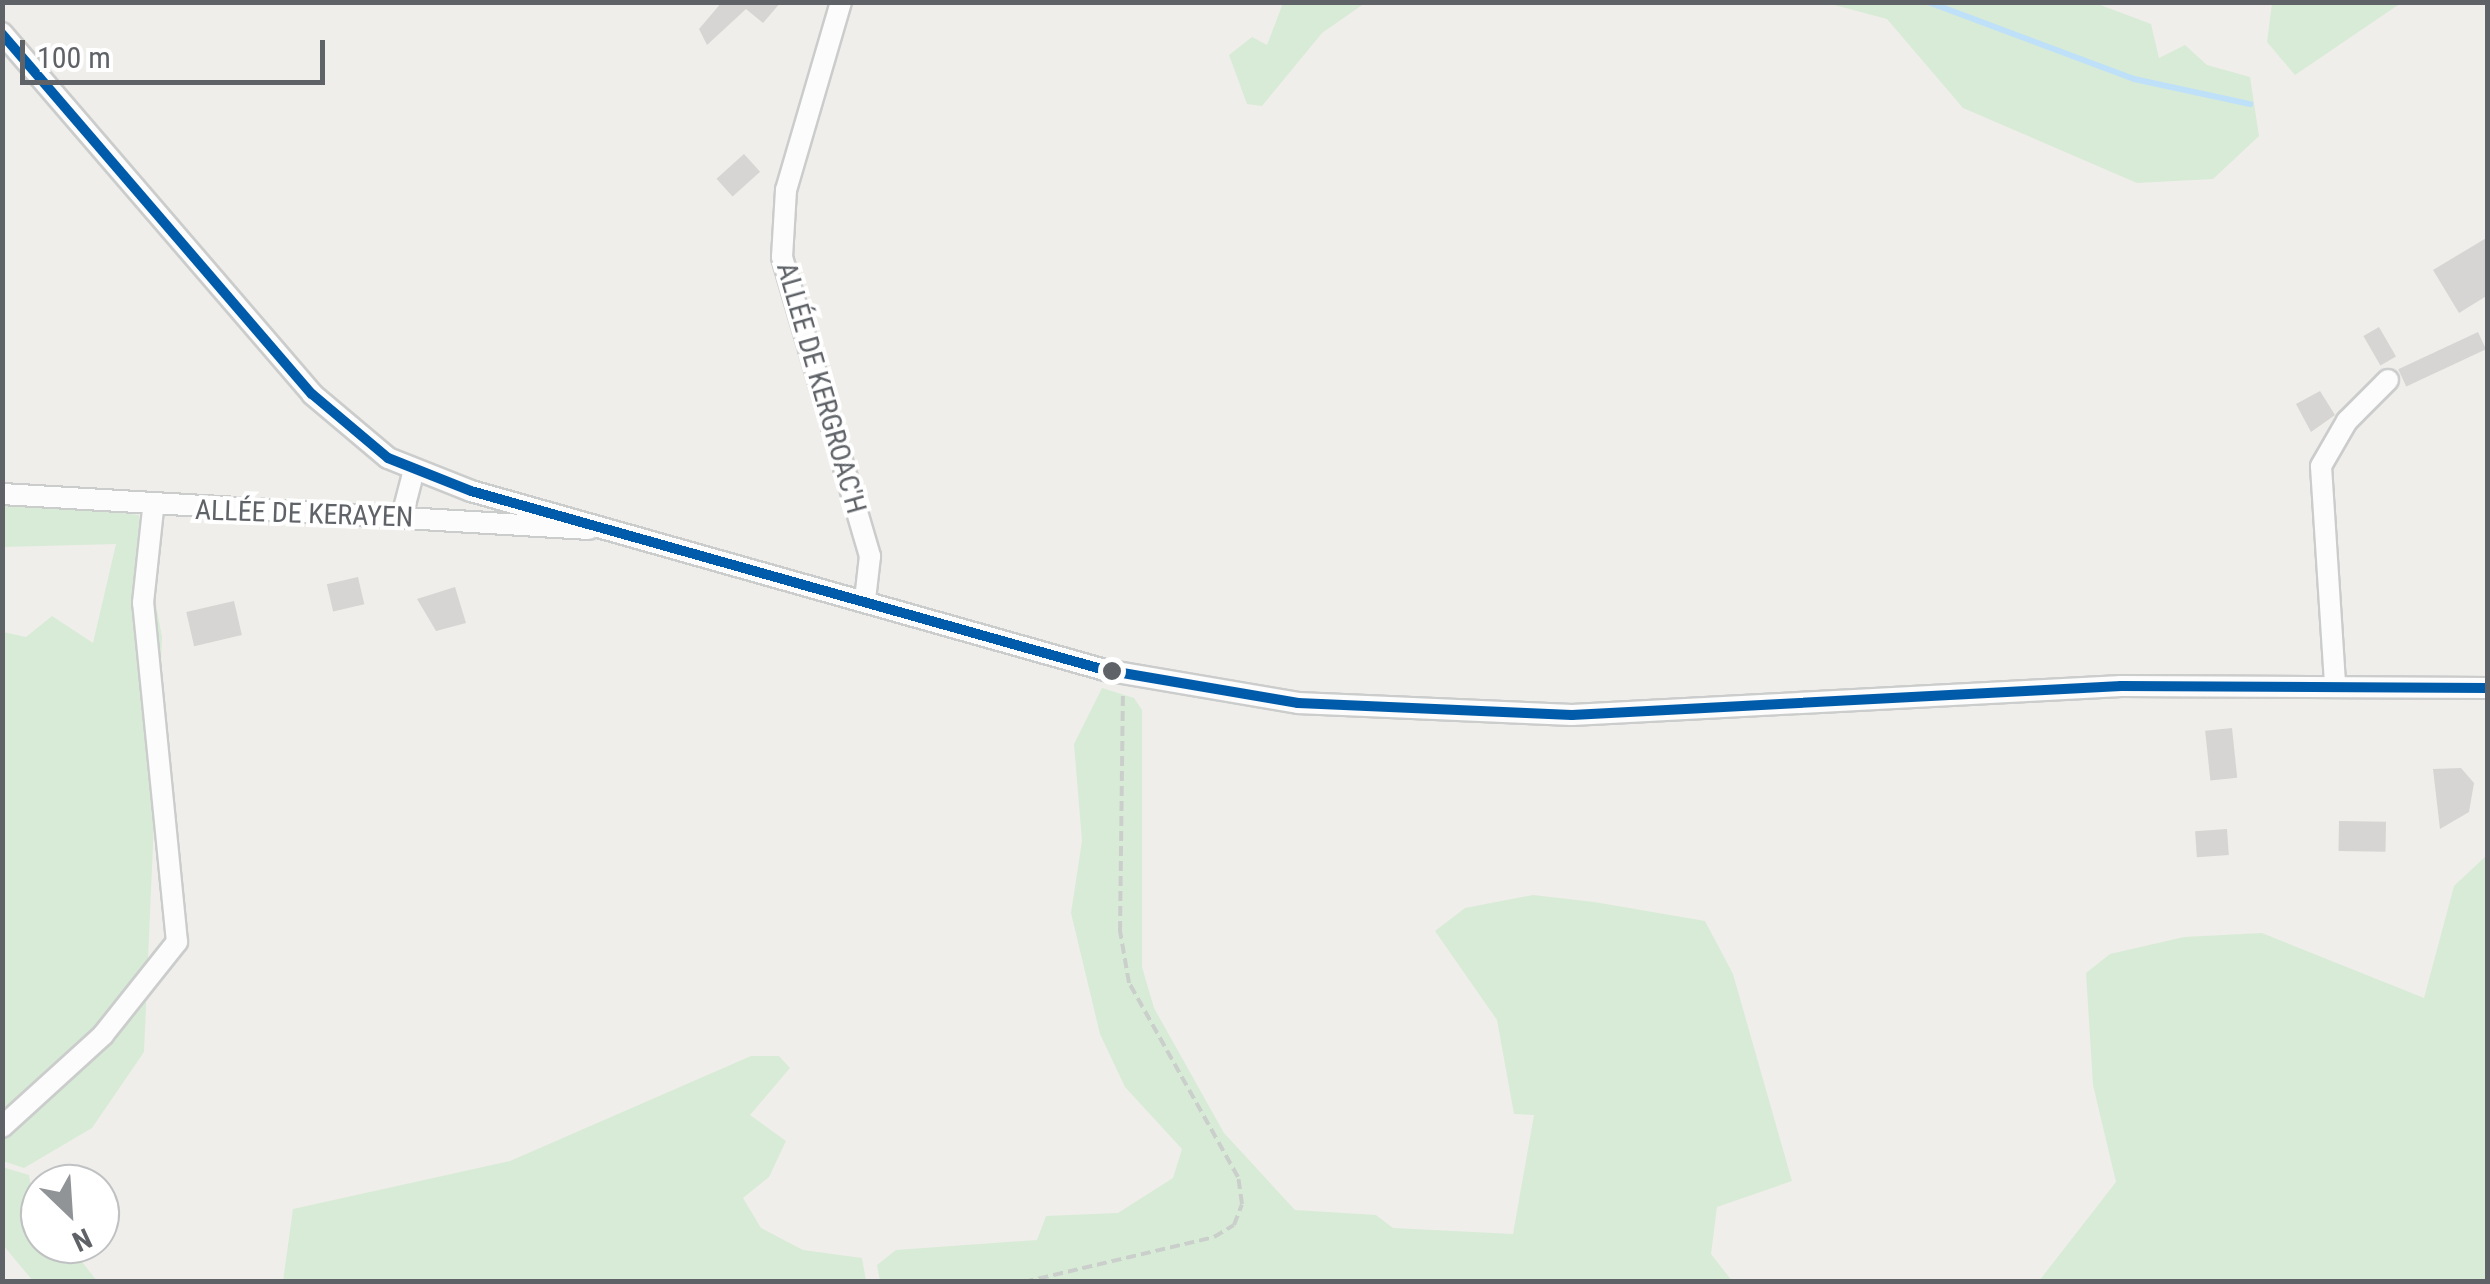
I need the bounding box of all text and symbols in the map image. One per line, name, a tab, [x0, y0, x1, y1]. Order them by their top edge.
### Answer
scale bar	[25, 20, 330, 82]
text: 100 m	[37, 40, 111, 75]
street label: ALLÉE DE KERGROAC'H	[769, 259, 873, 517]
street label: ALLÉE DE KERAYEN	[194, 493, 414, 535]
unlabelled marker	[1102, 661, 1122, 681]
north arrow	[20, 1164, 120, 1264]
text: N	[67, 1221, 97, 1258]

